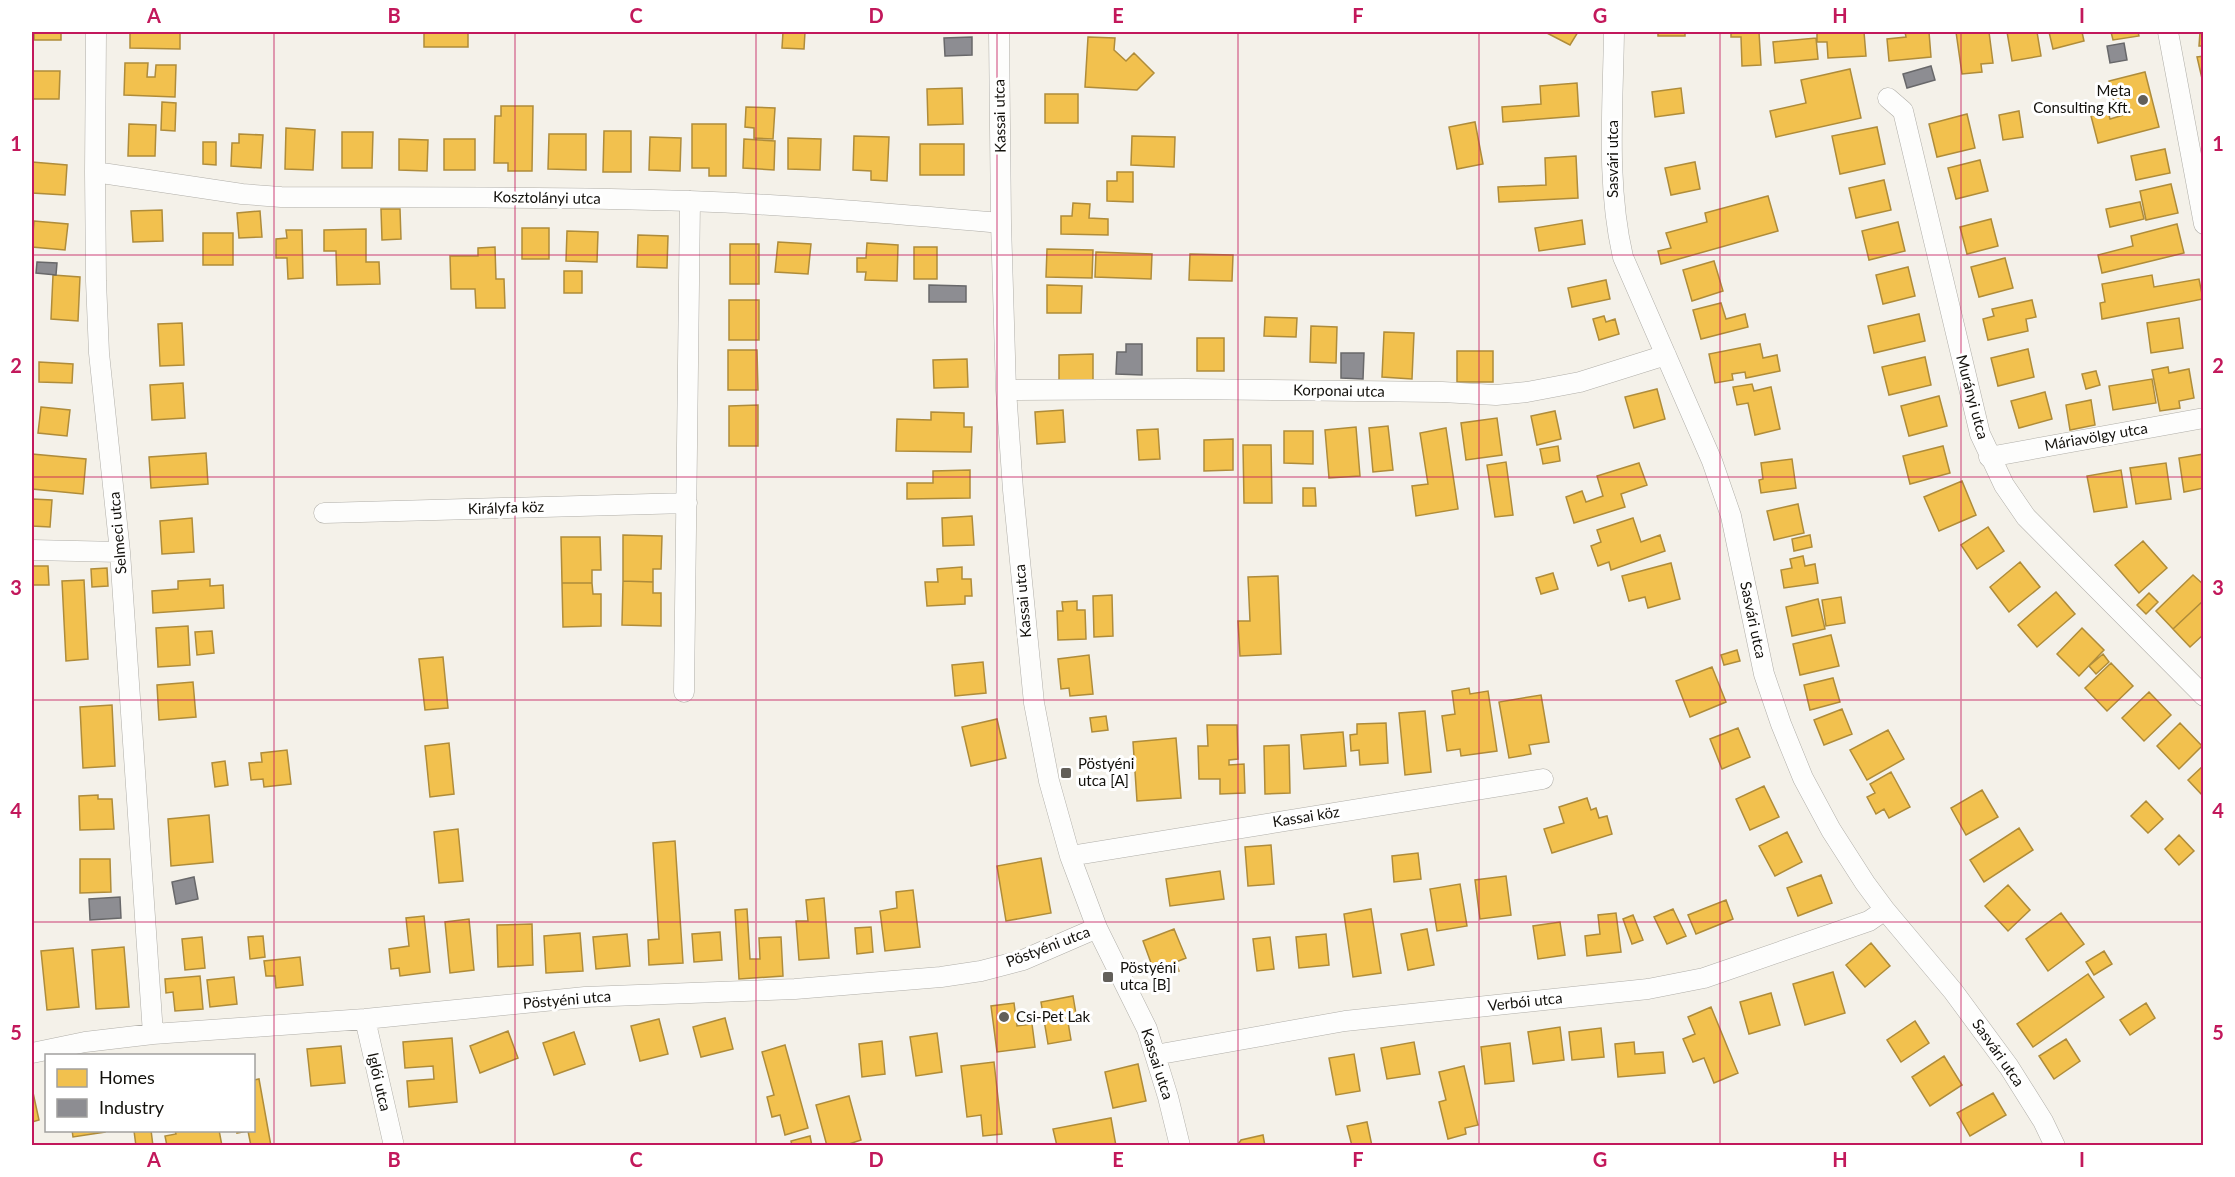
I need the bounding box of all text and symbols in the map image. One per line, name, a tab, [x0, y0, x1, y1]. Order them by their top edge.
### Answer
text: A	[146, 3, 161, 27]
text: B	[387, 3, 401, 27]
text: C	[629, 3, 643, 27]
text: D	[868, 3, 884, 27]
text: E	[1112, 3, 1124, 27]
text: F	[1352, 3, 1364, 27]
text: G	[1593, 3, 1607, 27]
text: H	[1832, 3, 1848, 27]
text: I	[2079, 3, 2085, 27]
street label: Kassai utca	[989, 79, 1009, 153]
place label: Meta Consulting Kft.	[2033, 81, 2131, 116]
marker: Meta Consulting Kft.	[2136, 93, 2150, 107]
street label: Sasvári utca	[1603, 120, 1621, 198]
text: 1	[10, 131, 22, 155]
text: 1	[2212, 131, 2224, 155]
street label: Kosztolányi utca	[493, 187, 601, 207]
text: 2	[10, 353, 22, 377]
street label: Murányi utca	[1953, 353, 1993, 441]
text: 2	[2212, 353, 2224, 377]
street label: Korponai utca	[1293, 380, 1385, 400]
street label: Máriavölgy utca	[2043, 418, 2149, 454]
street label: Selmeci utca	[104, 491, 130, 575]
street label: Királyfa köz	[467, 497, 545, 517]
street label: Kassai utca	[1010, 564, 1034, 639]
text: 3	[10, 575, 22, 599]
text: 3	[2212, 575, 2224, 599]
street label: Sasvári utca	[1737, 580, 1771, 660]
place label: Pöstyéni utca [A]	[1078, 754, 1134, 789]
marker: Pöstyéni utca [A]	[1059, 766, 1073, 780]
text: 4	[10, 798, 22, 822]
text: 4	[2212, 798, 2224, 822]
street label: Kassai köz	[1271, 802, 1341, 830]
street label: Pöstyéni utca	[1003, 922, 1092, 970]
place label: Pöstyéni utca [B]	[1120, 958, 1176, 993]
marker: Pöstyéni utca [B]	[1101, 970, 1115, 984]
street label: Pöstyéni utca	[522, 986, 612, 1012]
street label: Verbói utca	[1487, 988, 1563, 1014]
place label: Csi-Pet Lak	[1016, 1007, 1091, 1025]
marker: Csi-Pet Lak	[997, 1010, 1011, 1024]
street label: Sasvári utca	[1969, 1015, 2029, 1090]
text: 5	[10, 1020, 22, 1044]
text: 5	[2212, 1020, 2224, 1044]
street label: Kassai utca	[1138, 1026, 1178, 1101]
street label: Iglói utca	[365, 1051, 395, 1113]
legend	[45, 1054, 255, 1132]
text: Homes	[99, 1066, 155, 1088]
text: Industry	[99, 1096, 165, 1118]
text: A	[146, 1147, 161, 1171]
text: B	[387, 1147, 401, 1171]
text: C	[629, 1147, 643, 1171]
text: D	[868, 1147, 884, 1171]
text: E	[1112, 1147, 1124, 1171]
text: F	[1352, 1147, 1364, 1171]
text: G	[1593, 1147, 1607, 1171]
text: H	[1832, 1147, 1848, 1171]
text: I	[2079, 1147, 2085, 1171]

